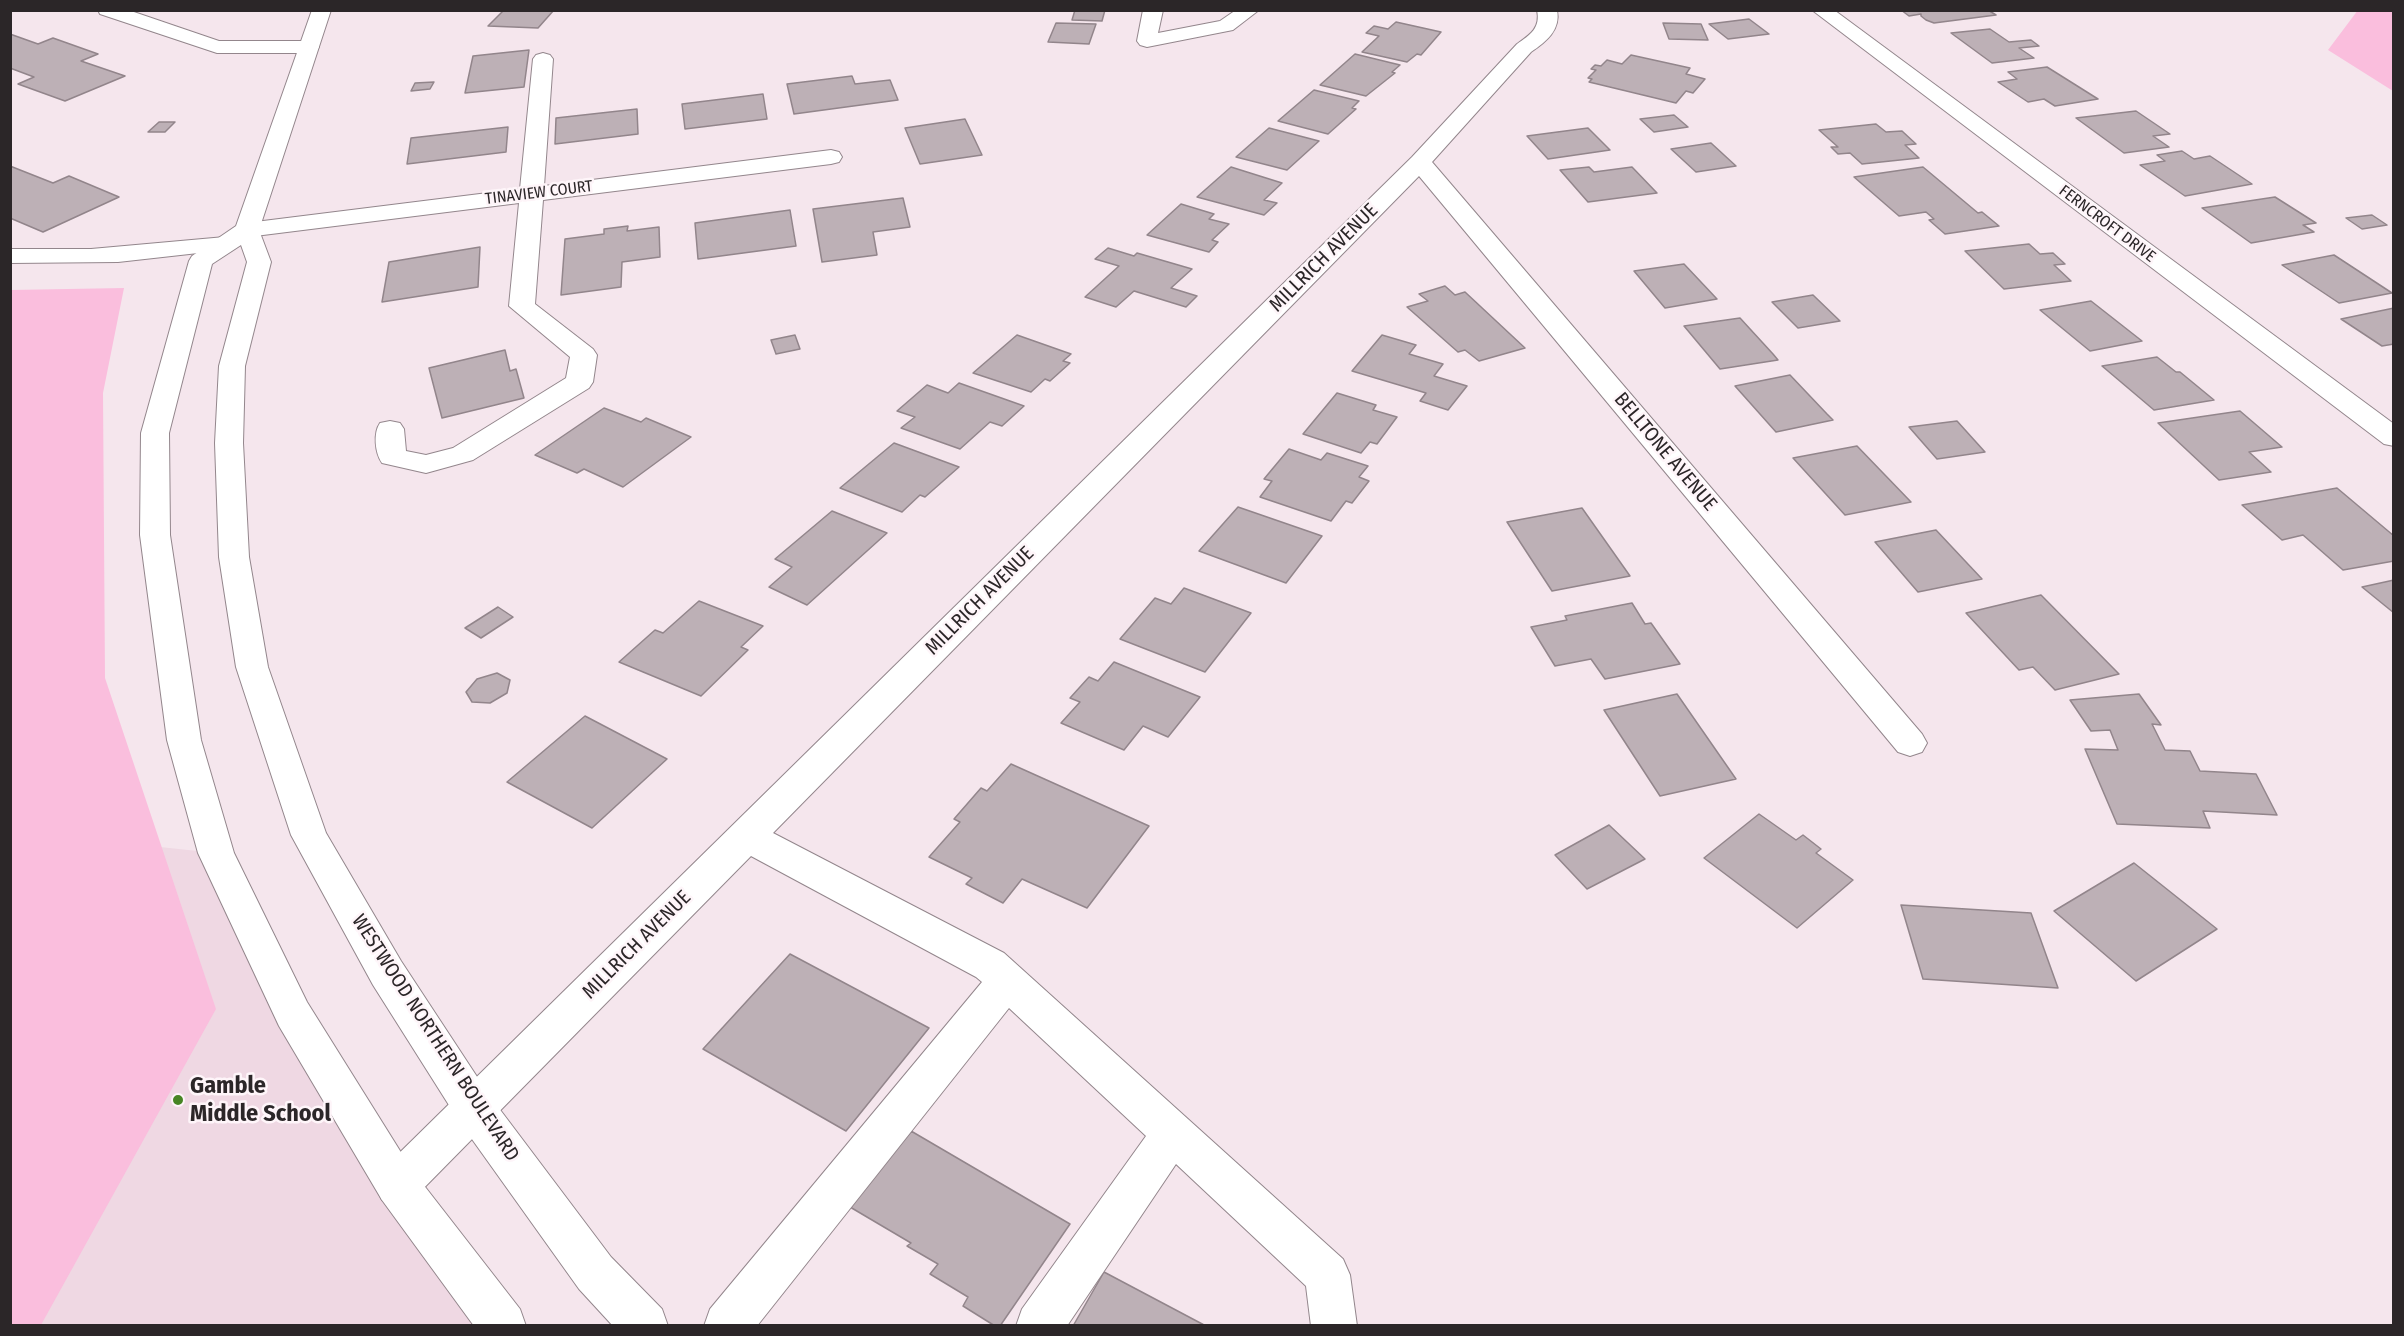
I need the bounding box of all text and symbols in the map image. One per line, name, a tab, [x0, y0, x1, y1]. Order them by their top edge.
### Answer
street label: TINAVIEW COURT	[484, 177, 594, 209]
street label: FERNCROFT DRIVE	[2055, 182, 2159, 266]
street label: MILLRICH AVENUE	[1265, 199, 1383, 317]
street label: BELLTONE AVENUE	[1609, 388, 1721, 516]
street label: MILLRICH AVENUE	[921, 542, 1039, 660]
street label: MILLRICH AVENUE	[578, 886, 696, 1004]
street label: WESTWOOD NORTHERN BOULEVARD	[346, 910, 524, 1166]
place label: Gamble Middle School	[190, 1072, 331, 1128]
marker: Gamble Middle School	[171, 1093, 185, 1107]

